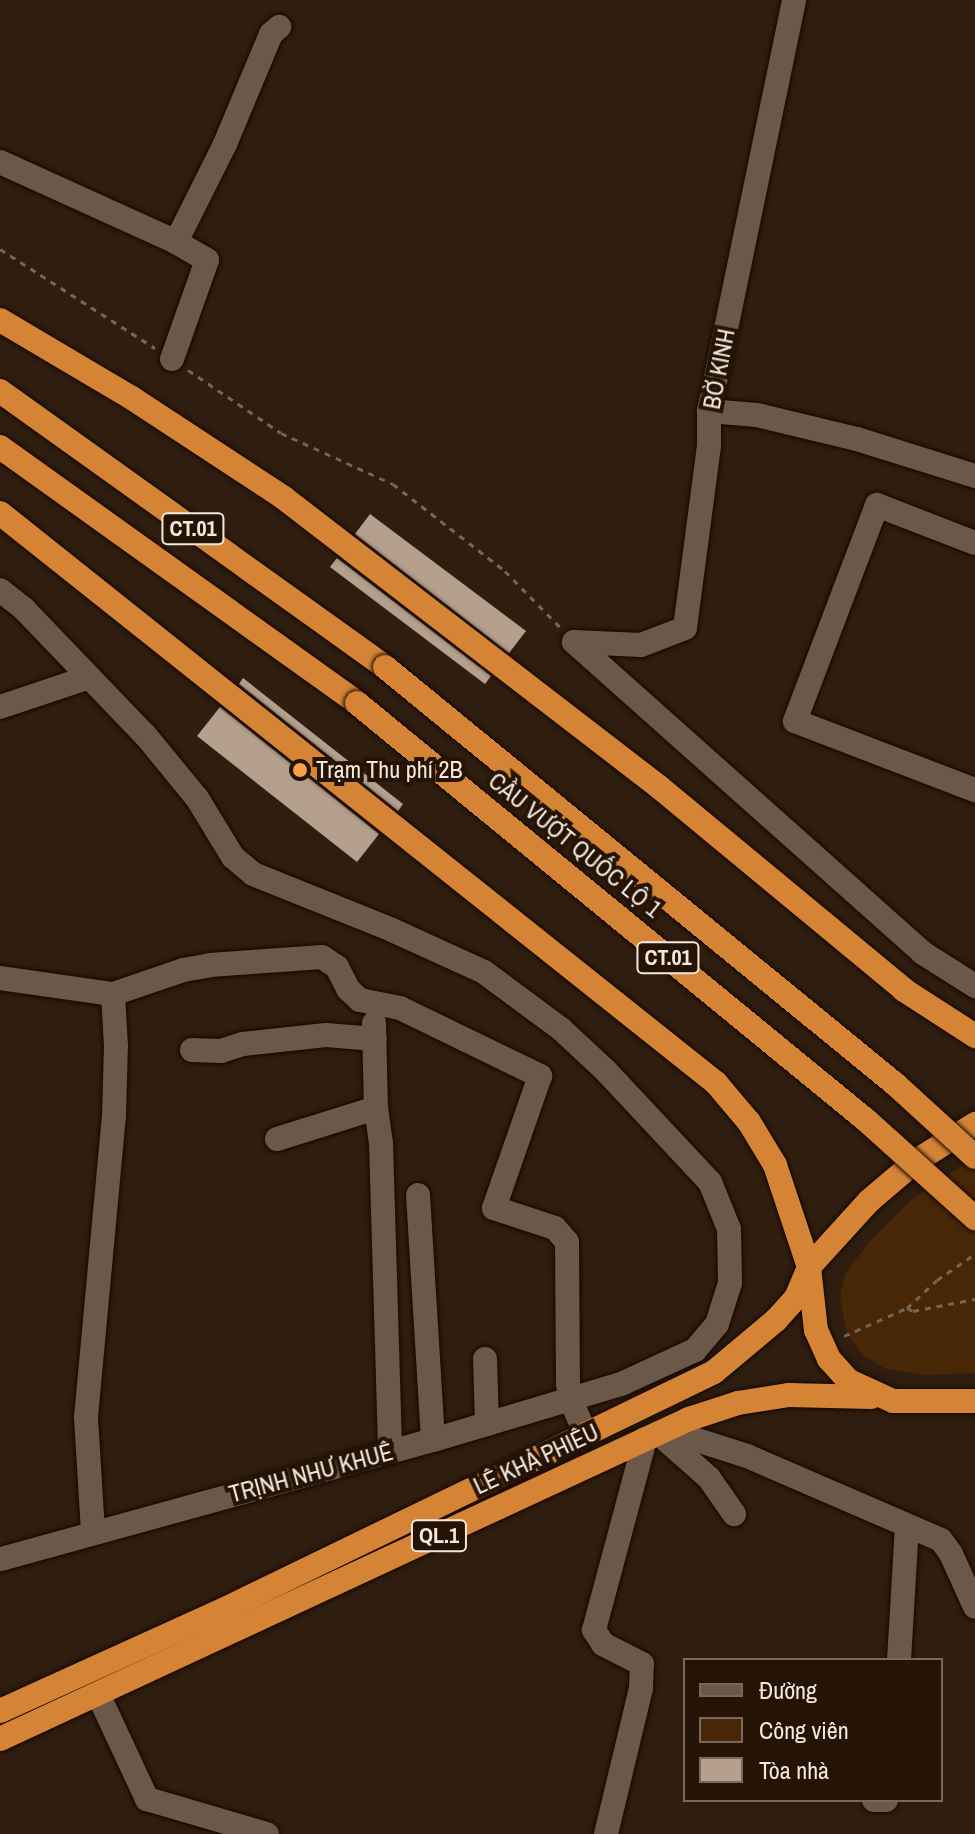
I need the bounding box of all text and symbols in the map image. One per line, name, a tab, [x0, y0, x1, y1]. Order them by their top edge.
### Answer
street label: BỜ KINH	[697, 327, 741, 411]
road number: CT.01	[161, 511, 225, 547]
place label: Trạm Thu phí 2B	[316, 756, 463, 784]
marker: Trạm Thu phí 2B	[291, 761, 309, 779]
street label: CẦU VƯỢT QUỐC LỘ 1	[483, 766, 667, 924]
road number: CT.01	[636, 940, 700, 976]
street label: LÊ KHẢ PHIÊU	[468, 1417, 604, 1501]
street label: TRỊNH NHƯ KHUÊ	[226, 1437, 396, 1509]
road number: QL.1	[409, 1518, 469, 1554]
legend	[683, 1658, 943, 1802]
text: Đường	[759, 1674, 817, 1706]
text: Công viên	[759, 1714, 849, 1746]
text: Tòa nhà	[759, 1754, 829, 1786]

